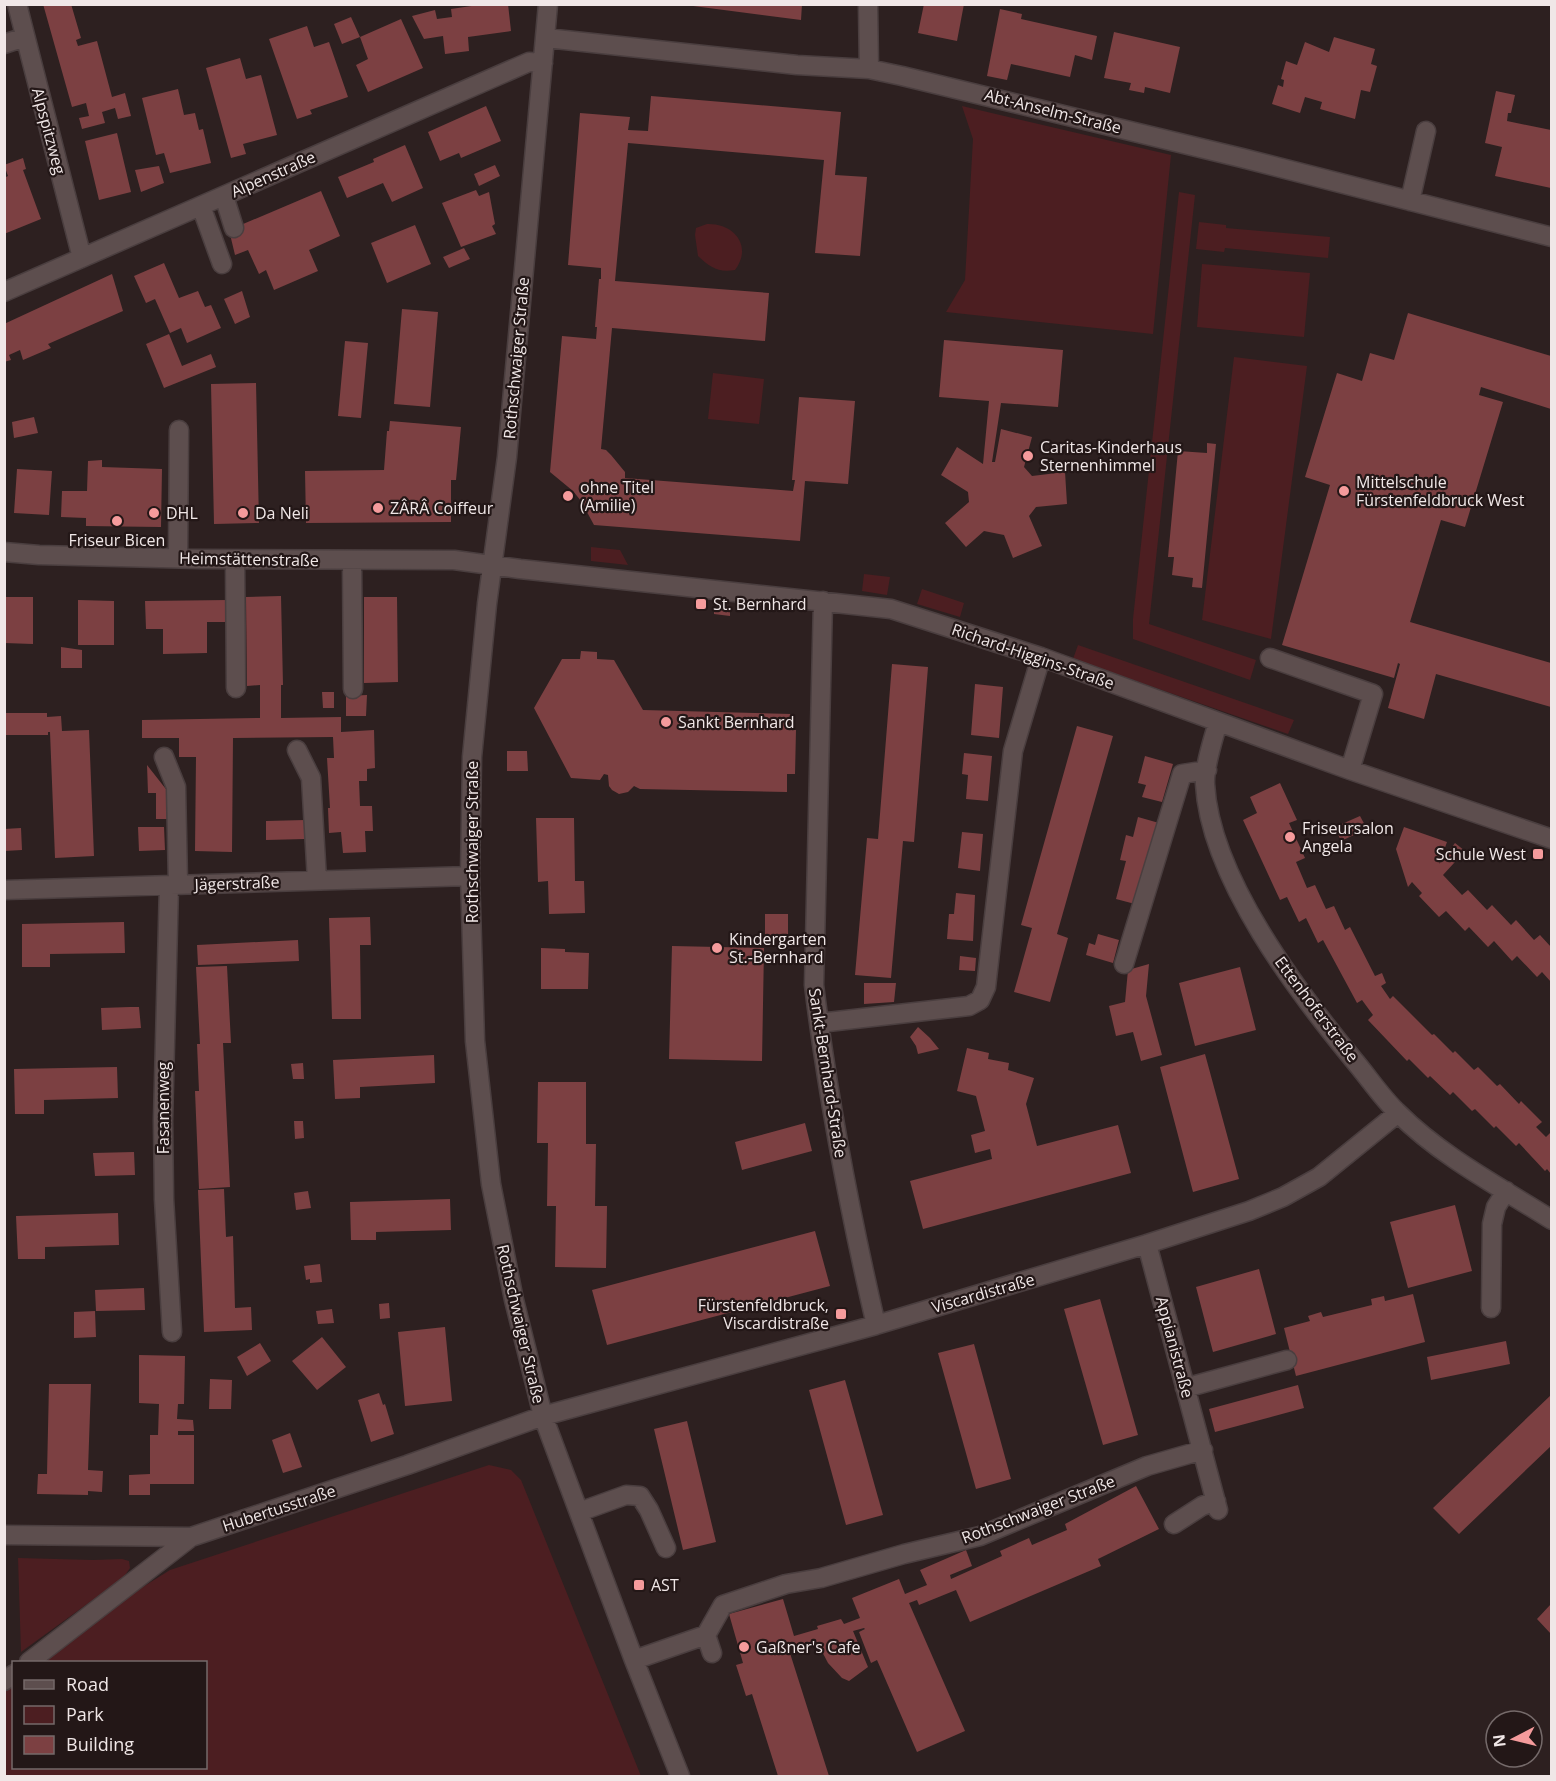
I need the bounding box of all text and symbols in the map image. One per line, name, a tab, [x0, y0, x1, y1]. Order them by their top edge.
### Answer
street label: Abt-Anselm-Straße	[982, 83, 1124, 139]
street label: Alpspitzweg	[27, 85, 71, 177]
street label: Alpenstraße	[227, 146, 319, 202]
street label: Rothschwaiger Straße	[498, 276, 534, 440]
place label: Caritas-Kinderhaus Sternenhimmel	[1040, 436, 1182, 476]
marker: Caritas-Kinderhaus Sternenhimmel	[1021, 449, 1035, 463]
place label: Mittelschule Fürstenfeldbruck West	[1356, 471, 1525, 511]
place label: ohne Titel (Amilie)	[580, 476, 654, 516]
marker: Mittelschule Fürstenfeldbruck West	[1337, 484, 1351, 498]
marker: ohne Titel (Amilie)	[561, 489, 575, 503]
place label: ZÂRÂ Coiffeur	[390, 497, 494, 519]
marker: ZÂRÂ Coiffeur	[371, 501, 385, 515]
place label: DHL	[166, 502, 198, 524]
place label: Da Neli	[255, 502, 309, 524]
marker: DHL	[147, 506, 161, 520]
marker: Da Neli	[236, 506, 250, 520]
marker: Friseur Bicen	[110, 514, 124, 528]
place label: Friseur Bicen	[69, 529, 165, 551]
street label: Heimstättenstraße	[179, 547, 319, 571]
place label: St. Bernhard	[713, 593, 807, 615]
marker: St. Bernhard	[694, 597, 708, 611]
street label: Richard-Higgins-Straße	[949, 618, 1117, 694]
place label: Sankt Bernhard	[678, 711, 794, 733]
marker: Sankt Bernhard	[659, 715, 673, 729]
street label: Rothschwaiger Straße	[461, 761, 483, 923]
place label: Friseursalon Angela	[1302, 817, 1394, 857]
marker: Friseursalon Angela	[1283, 830, 1297, 844]
place label: Schule West	[1436, 843, 1526, 865]
marker: Schule West	[1531, 847, 1545, 861]
street label: Jägerstraße	[192, 871, 280, 896]
place label: Kindergarten St.-Bernhard	[729, 928, 827, 968]
marker: Kindergarten St.-Bernhard	[710, 941, 724, 955]
street label: Ettenhoferstraße	[1270, 952, 1364, 1066]
street label: Sankt-Bernhard-Straße	[804, 987, 852, 1159]
street label: Fasanenweg	[152, 1062, 174, 1154]
street label: Rothschwaiger Straße	[492, 1242, 550, 1406]
street label: Viscardistraße	[929, 1268, 1037, 1318]
place label: Fürstenfeldbruck, Viscardistraße	[698, 1294, 829, 1334]
street label: Appianistraße	[1151, 1294, 1199, 1400]
marker: Fürstenfeldbruck, Viscardistraße	[834, 1307, 848, 1321]
street label: Rothschwaiger Straße	[958, 1470, 1118, 1548]
street label: Hubertusstraße	[220, 1479, 338, 1537]
place label: AST	[651, 1574, 679, 1596]
marker: AST	[632, 1578, 646, 1592]
place label: Gaßner's Cafe	[756, 1636, 860, 1658]
marker: Gaßner's Cafe	[737, 1640, 751, 1654]
legend	[12, 1661, 207, 1769]
text: Road	[66, 1672, 109, 1696]
text: Park	[66, 1702, 104, 1726]
north arrow	[1484, 1709, 1544, 1769]
text: Building	[66, 1732, 134, 1756]
text: N	[1487, 1733, 1511, 1749]

